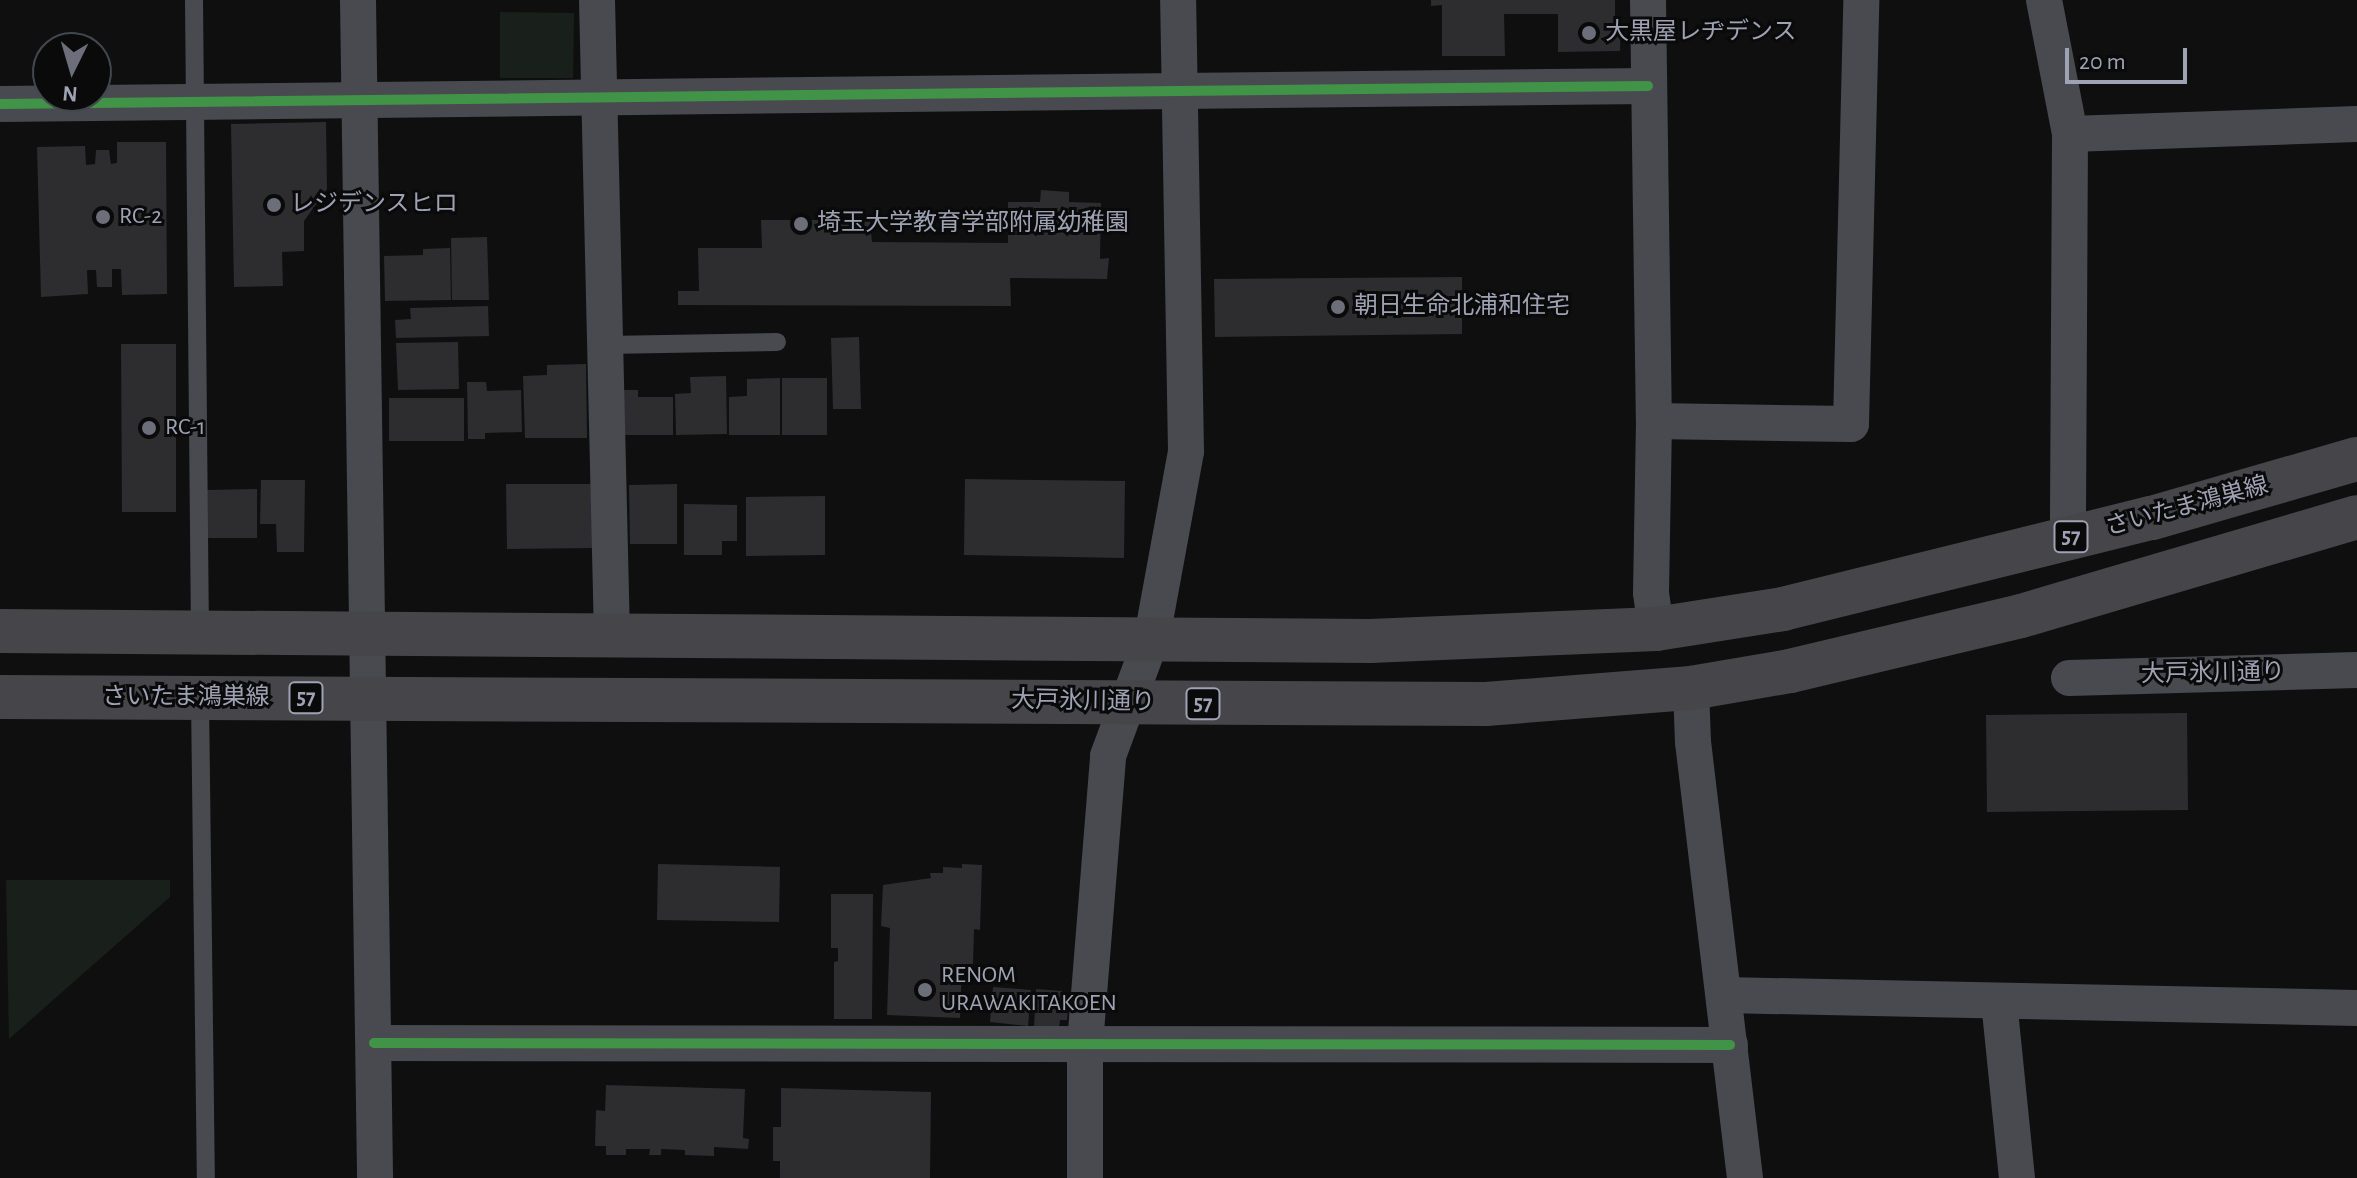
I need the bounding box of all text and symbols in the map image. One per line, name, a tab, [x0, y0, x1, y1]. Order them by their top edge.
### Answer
place label: 大黒屋レヂデンス	[1605, 19, 1797, 47]
marker: 大黒屋レヂデンス	[1580, 24, 1598, 42]
north arrow	[32, 32, 112, 112]
scale bar	[2069, 32, 2191, 82]
text: 20 m	[2079, 50, 2126, 74]
text: N	[62, 82, 79, 106]
place label: レジデンスヒロ	[290, 191, 458, 219]
marker: レジデンスヒロ	[265, 196, 283, 214]
place label: RC-2	[119, 203, 162, 231]
marker: RC-2	[94, 208, 112, 226]
place label: 埼玉大学教育学部附属幼稚園	[817, 210, 1129, 238]
marker: 埼玉大学教育学部附属幼稚園	[792, 215, 810, 233]
place label: 朝日生命北浦和住宅	[1354, 293, 1570, 321]
marker: 朝日生命北浦和住宅	[1329, 298, 1347, 316]
place label: RC-1	[165, 414, 205, 442]
marker: RC-1	[140, 419, 158, 437]
street label: さいたま鴻巣線	[2102, 471, 2272, 543]
road number: 57	[2053, 519, 2089, 555]
street label: 大戸氷川通り	[2141, 658, 2285, 690]
road number: 57	[288, 680, 324, 716]
street label: さいたま鴻巣線	[102, 684, 270, 712]
street label: 大戸氷川通り	[1011, 686, 1155, 718]
road number: 57	[1185, 686, 1221, 722]
place label: RENOM URAWAKITAKOEN	[941, 962, 1117, 1018]
marker: RENOM URAWAKITAKOEN	[916, 981, 934, 999]

